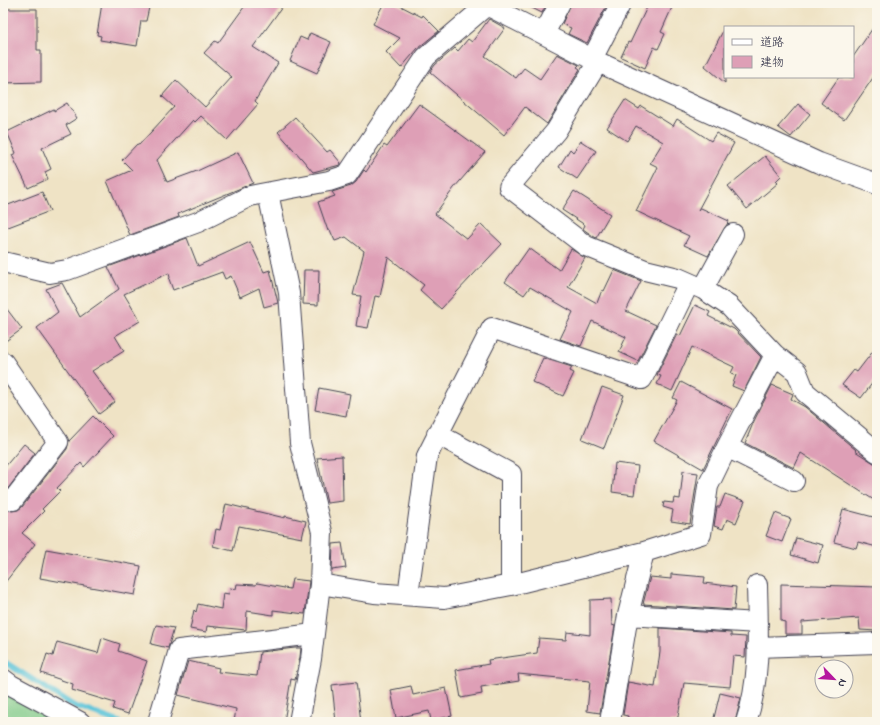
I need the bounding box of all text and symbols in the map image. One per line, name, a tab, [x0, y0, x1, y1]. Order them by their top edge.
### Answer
legend	[724, 26, 854, 78]
text: 道路	[760, 34, 784, 52]
text: 建物	[760, 54, 784, 72]
north arrow	[814, 659, 854, 699]
text: N	[833, 676, 851, 690]

